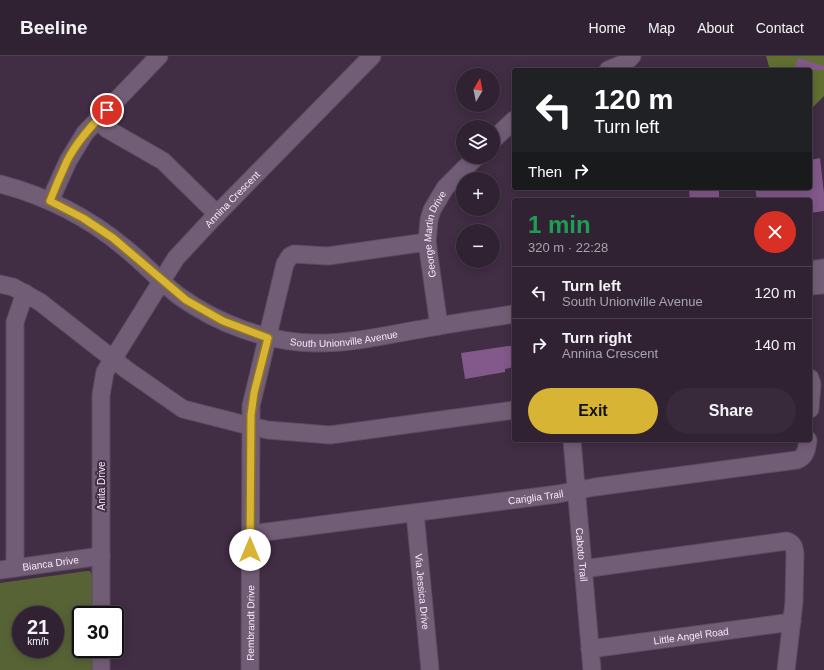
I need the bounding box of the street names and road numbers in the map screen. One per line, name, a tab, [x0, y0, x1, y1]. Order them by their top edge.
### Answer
street label: Annina Crescent	[203, 169, 262, 230]
street label: George Martin Drive	[422, 188, 448, 278]
street label: South Unionville Avenue	[289, 328, 399, 349]
street label: Anita Drive	[96, 461, 107, 510]
street label: Cariglia Trail	[507, 488, 564, 506]
street label: Caboto Trail	[574, 527, 589, 582]
street label: Via Jessica Drive	[413, 553, 431, 631]
street label: Bianca Drive	[22, 554, 80, 573]
street label: Rembrandt Drive	[245, 585, 256, 661]
street label: Little Angel Road	[653, 626, 729, 646]

